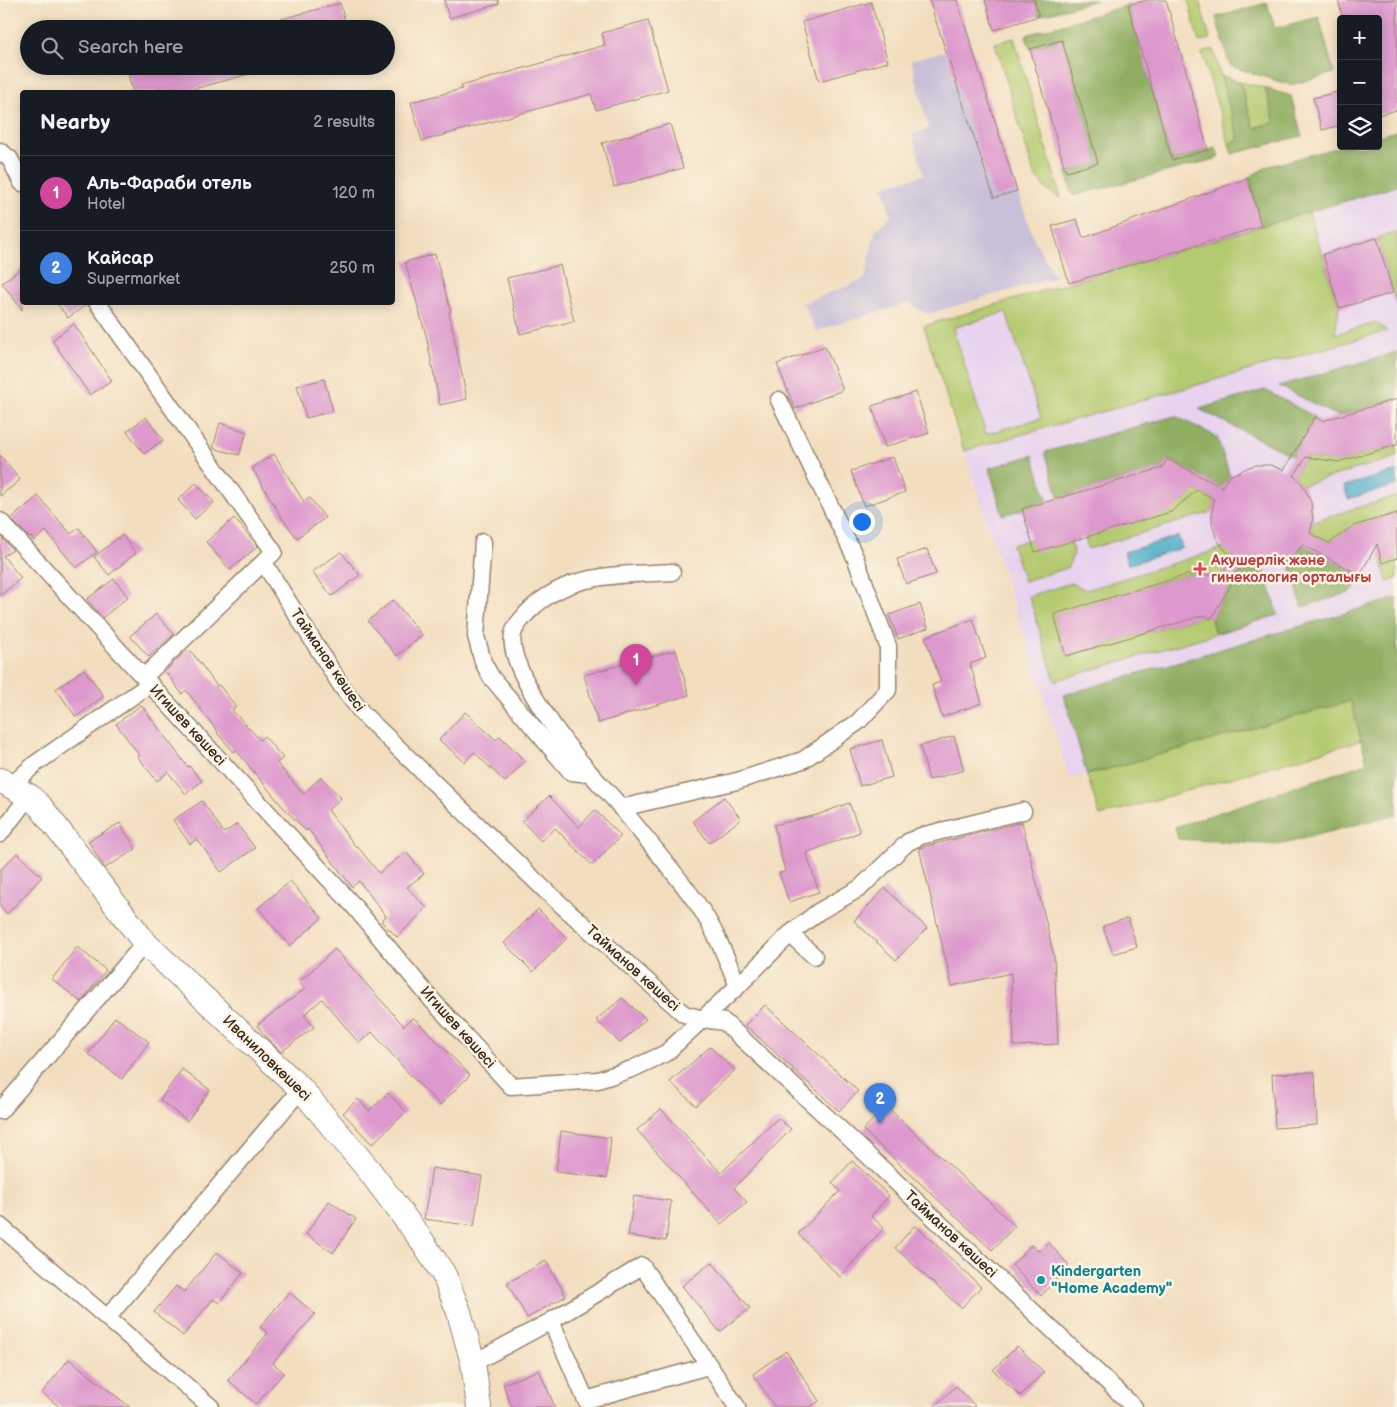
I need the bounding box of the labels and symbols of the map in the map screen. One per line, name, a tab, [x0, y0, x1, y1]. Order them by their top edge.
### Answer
your location	[849, 509, 875, 535]
place label: Акушерлік және гинекология орталығы	[1210, 551, 1371, 587]
marker: Акушерлік және гинекология орталығы	[1193, 562, 1207, 576]
street label: Тайманов көшесі	[286, 605, 369, 715]
pin: 1	[620, 644, 652, 685]
street label: Игишев көшесі	[145, 681, 230, 770]
street label: Тайманов көшесі	[582, 921, 684, 1016]
street label: Игишев көшесі	[416, 982, 500, 1072]
street label: Иваниловкөшесі	[218, 1011, 315, 1105]
pin: 2	[864, 1083, 896, 1124]
street label: Тайманов көшесі	[900, 1186, 1001, 1282]
place label: Kindergarten "Home Academy"	[1051, 1262, 1172, 1298]
marker: Kindergarten "Home Academy"	[1035, 1274, 1047, 1286]

